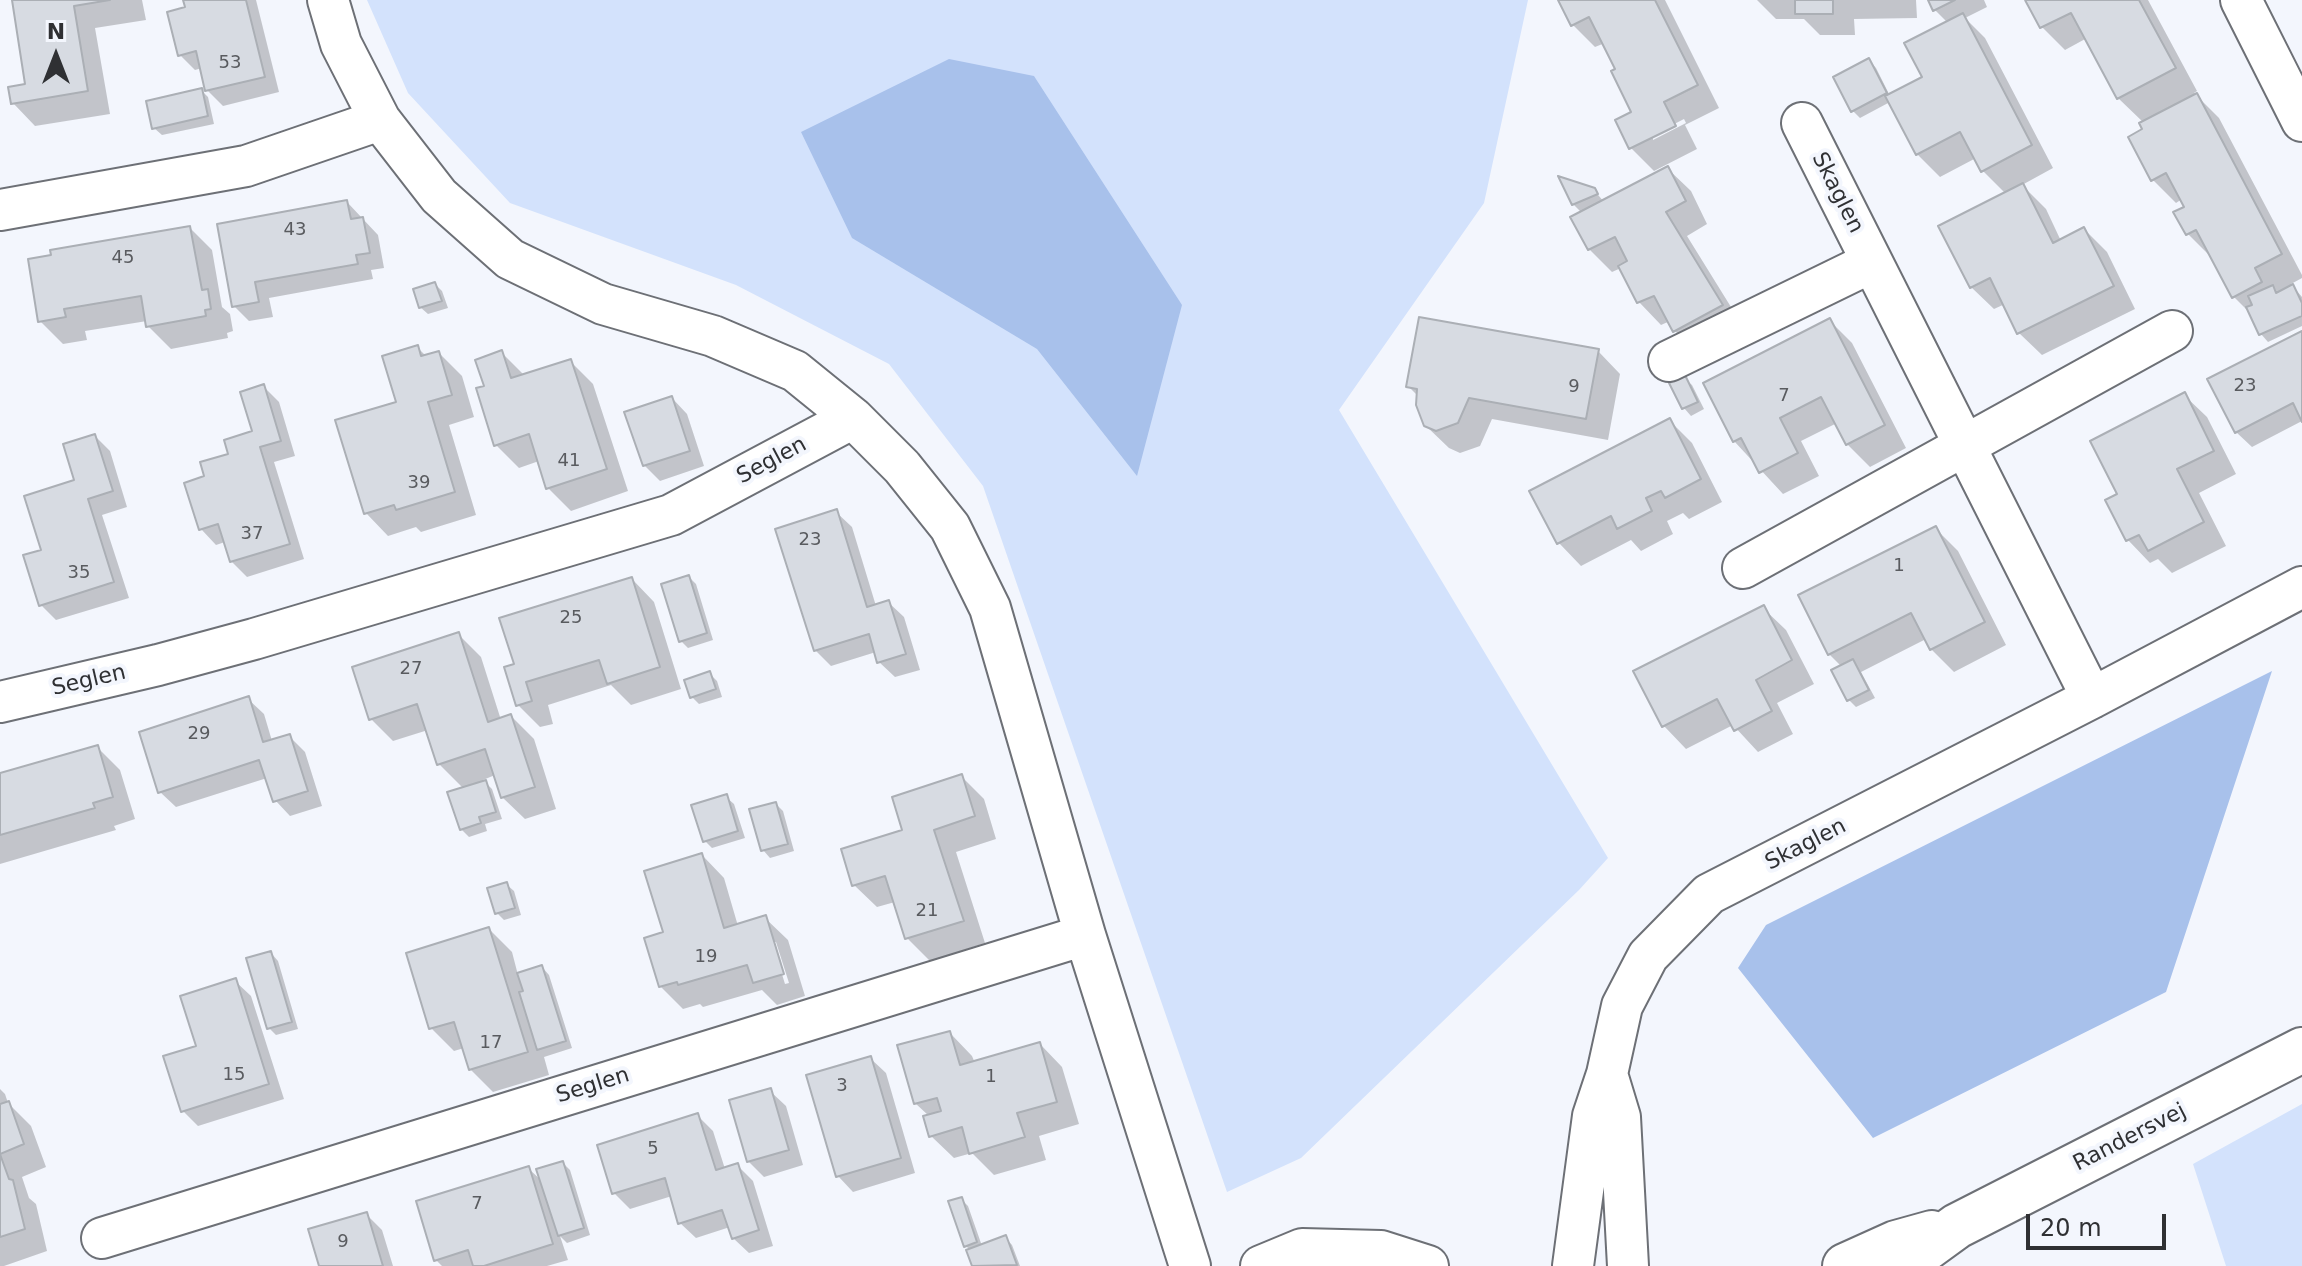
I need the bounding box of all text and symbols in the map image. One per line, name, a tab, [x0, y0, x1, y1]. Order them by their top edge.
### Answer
north arrow	[16, 16, 96, 96]
text: N	[47, 19, 65, 44]
house number: 53	[219, 52, 241, 74]
street label: Skaglen	[1805, 148, 1869, 238]
house number: 43	[284, 219, 306, 241]
house number: 45	[112, 247, 134, 269]
house number: 23	[2234, 375, 2256, 397]
house number: 9	[1568, 376, 1580, 398]
house number: 7	[1778, 385, 1790, 407]
street label: Seglen	[733, 432, 811, 490]
house number: 41	[558, 450, 580, 472]
house number: 39	[408, 472, 430, 494]
house number: 37	[241, 523, 263, 545]
house number: 23	[799, 529, 821, 551]
house number: 1	[1893, 555, 1905, 577]
house number: 35	[68, 562, 90, 584]
house number: 25	[560, 607, 582, 629]
house number: 27	[400, 658, 422, 680]
street label: Seglen	[49, 660, 129, 702]
house number: 29	[188, 723, 210, 745]
street label: Skaglen	[1761, 813, 1851, 877]
house number: 21	[916, 900, 938, 922]
house number: 19	[695, 946, 717, 968]
house number: 17	[480, 1032, 502, 1054]
street label: Seglen	[553, 1062, 633, 1110]
house number: 15	[223, 1064, 245, 1086]
house number: 1	[985, 1066, 997, 1088]
house number: 3	[836, 1075, 848, 1097]
street label: Randersvej	[2069, 1098, 2191, 1178]
house number: 5	[647, 1138, 659, 1160]
house number: 7	[471, 1193, 483, 1215]
scale bar	[2030, 1198, 2170, 1248]
text: 20 m	[2040, 1214, 2102, 1242]
house number: 9	[337, 1231, 349, 1253]

